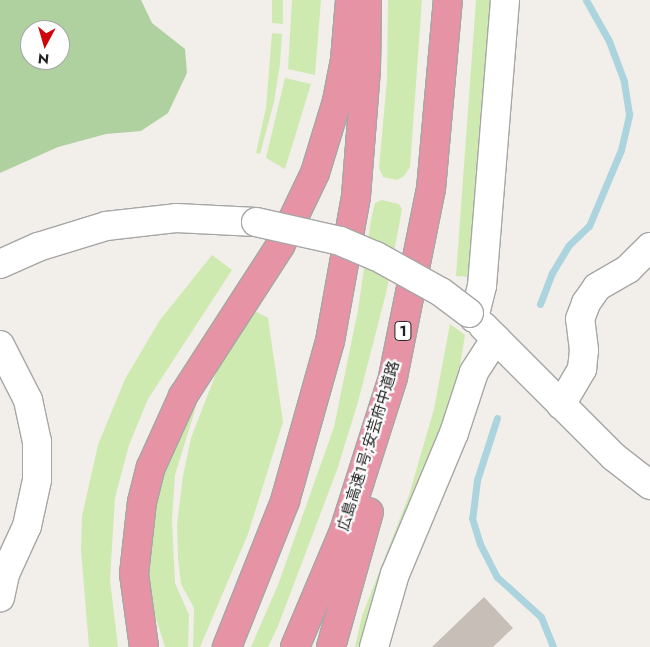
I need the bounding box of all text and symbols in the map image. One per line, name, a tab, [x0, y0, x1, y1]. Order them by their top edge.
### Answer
north arrow	[20, 20, 70, 70]
text: N	[37, 48, 50, 69]
road number: 1	[394, 320, 412, 342]
street label: 広島高速1号;安芸府中道路	[335, 359, 403, 533]

